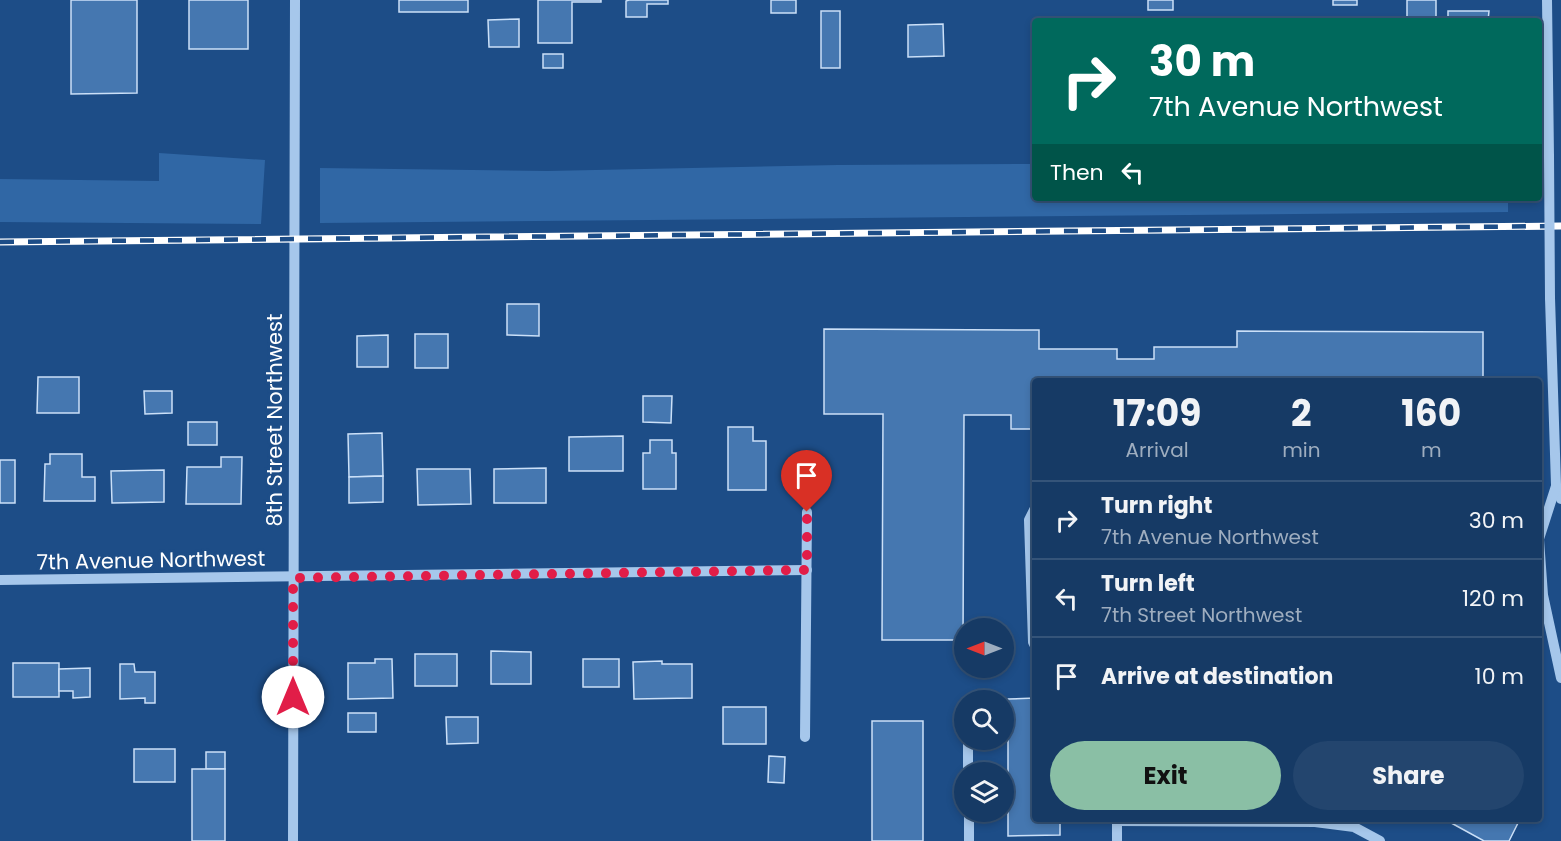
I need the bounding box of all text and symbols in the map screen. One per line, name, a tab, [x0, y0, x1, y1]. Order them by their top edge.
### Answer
text: 30 m	[1149, 32, 1255, 91]
icon: right	[1050, 42, 1128, 120]
text: 7th Avenue Northwest	[1149, 88, 1443, 125]
icon: left	[1116, 156, 1149, 189]
text: Then	[1050, 157, 1104, 188]
street label: 8th Street Northwest	[260, 313, 289, 527]
text: 17:09	[1113, 388, 1201, 439]
text: 2	[1291, 388, 1312, 439]
text: 160	[1401, 388, 1461, 439]
text: Arrival	[1126, 436, 1189, 464]
text: min	[1282, 436, 1321, 464]
text: m	[1421, 436, 1442, 464]
pin	[781, 450, 832, 512]
icon: arrive	[790, 459, 823, 492]
text: Turn right	[1101, 490, 1212, 521]
icon: right	[1050, 504, 1083, 537]
text: 30 m	[1469, 505, 1524, 536]
text: 7th Avenue Northwest	[1101, 523, 1319, 551]
street label: 7th Avenue Northwest	[36, 544, 266, 576]
text: Turn left	[1101, 568, 1195, 599]
icon: left	[1050, 582, 1083, 615]
text: 120 m	[1462, 583, 1524, 614]
text: 7th Street Northwest	[1101, 601, 1302, 629]
north arrow	[954, 618, 1014, 678]
map controls	[954, 618, 1014, 822]
icon: arrive	[1050, 660, 1083, 693]
text: Arrive at destination	[1101, 661, 1333, 692]
text: 10 m	[1475, 661, 1524, 692]
position arrow	[261, 665, 325, 729]
button: search	[954, 690, 1014, 750]
button: Exit	[1050, 741, 1281, 810]
button: Share	[1293, 741, 1524, 810]
button: layers	[954, 762, 1014, 822]

